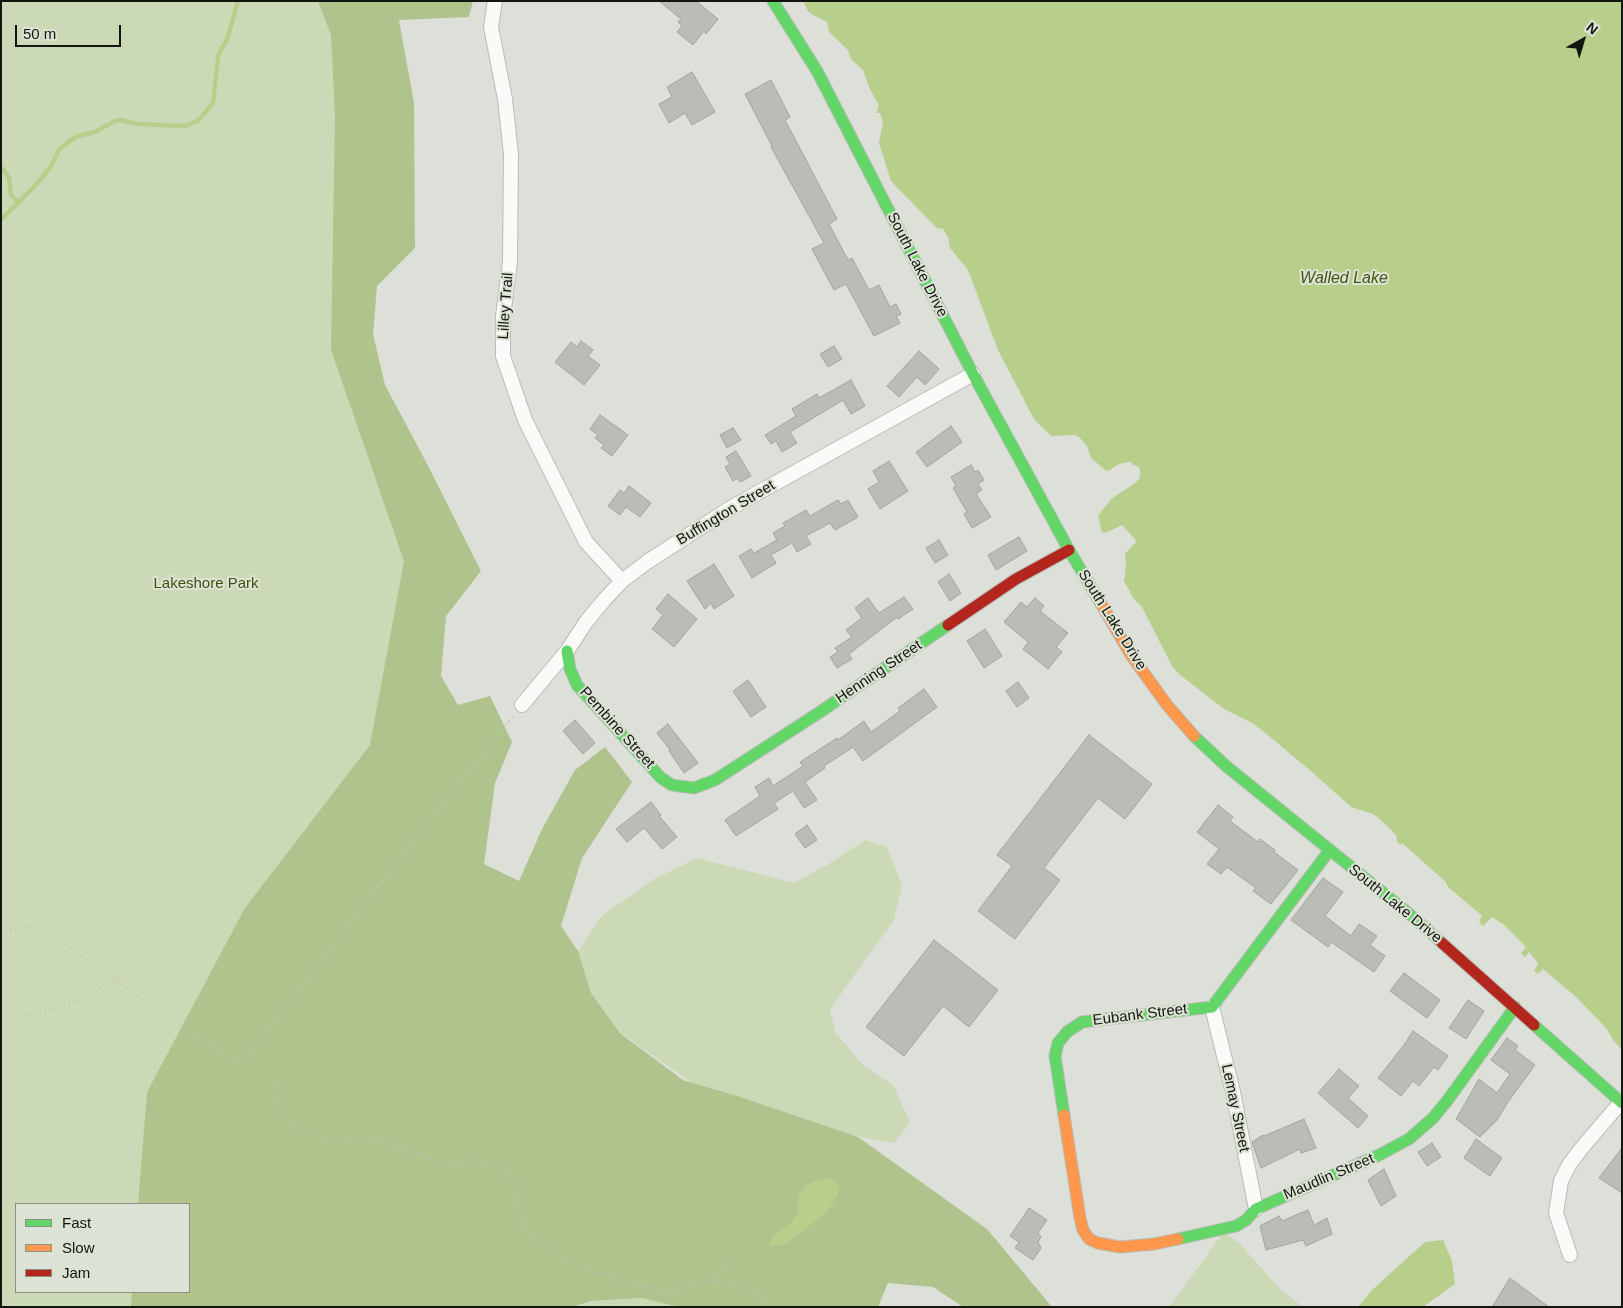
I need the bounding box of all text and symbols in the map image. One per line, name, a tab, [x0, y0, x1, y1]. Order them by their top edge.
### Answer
scale bar	[18, 15, 124, 47]
north arrow	[1558, 15, 1608, 65]
text: N	[1583, 19, 1601, 38]
text: 50 m	[23, 25, 56, 42]
street label: South Lake Drive	[883, 210, 951, 320]
water label: Walled Lake	[1300, 269, 1388, 289]
street label: Lilley Trail	[495, 272, 517, 340]
street label: Buffington Street	[674, 477, 778, 549]
street label: South Lake Drive	[1074, 566, 1150, 674]
park label: Lakeshore Park	[153, 575, 259, 593]
street label: Henning Street	[832, 637, 926, 707]
street label: Pembine Street	[576, 684, 658, 772]
street label: South Lake Drive	[1345, 861, 1445, 947]
street label: Eubank Street	[1092, 1000, 1188, 1030]
street label: Lemay Street	[1217, 1062, 1253, 1154]
street label: Maudlin Street	[1281, 1150, 1377, 1204]
legend	[15, 1203, 190, 1293]
text: Fast	[62, 1214, 91, 1231]
text: Slow	[62, 1239, 95, 1256]
text: Jam	[62, 1264, 90, 1281]

